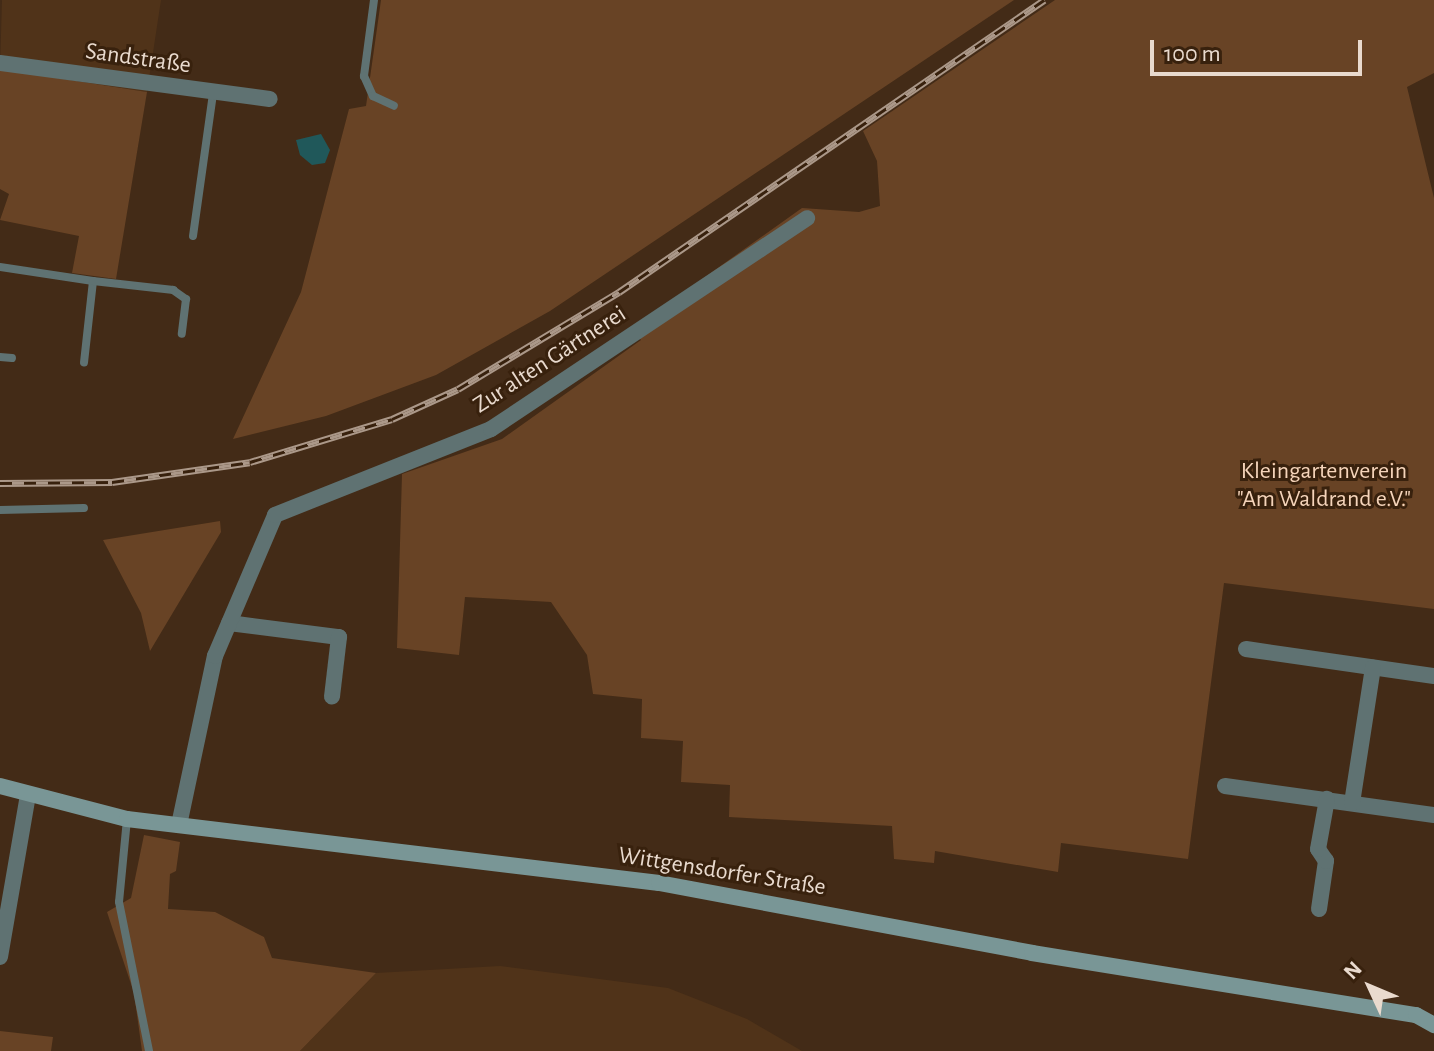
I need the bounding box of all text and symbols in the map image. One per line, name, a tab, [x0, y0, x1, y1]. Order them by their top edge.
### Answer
scale bar	[1154, 24, 1366, 74]
street label: Sandstraße	[84, 37, 192, 81]
text: 100 m	[1164, 42, 1221, 66]
street label: Zur alten Gärtnerei	[468, 300, 632, 420]
park label: Kleingartenverein "Am Waldrand e.V."	[1237, 458, 1411, 514]
street label: Wittgensdorfer Straße	[616, 841, 828, 903]
north arrow	[1330, 947, 1410, 1027]
text: N	[1340, 957, 1366, 983]

